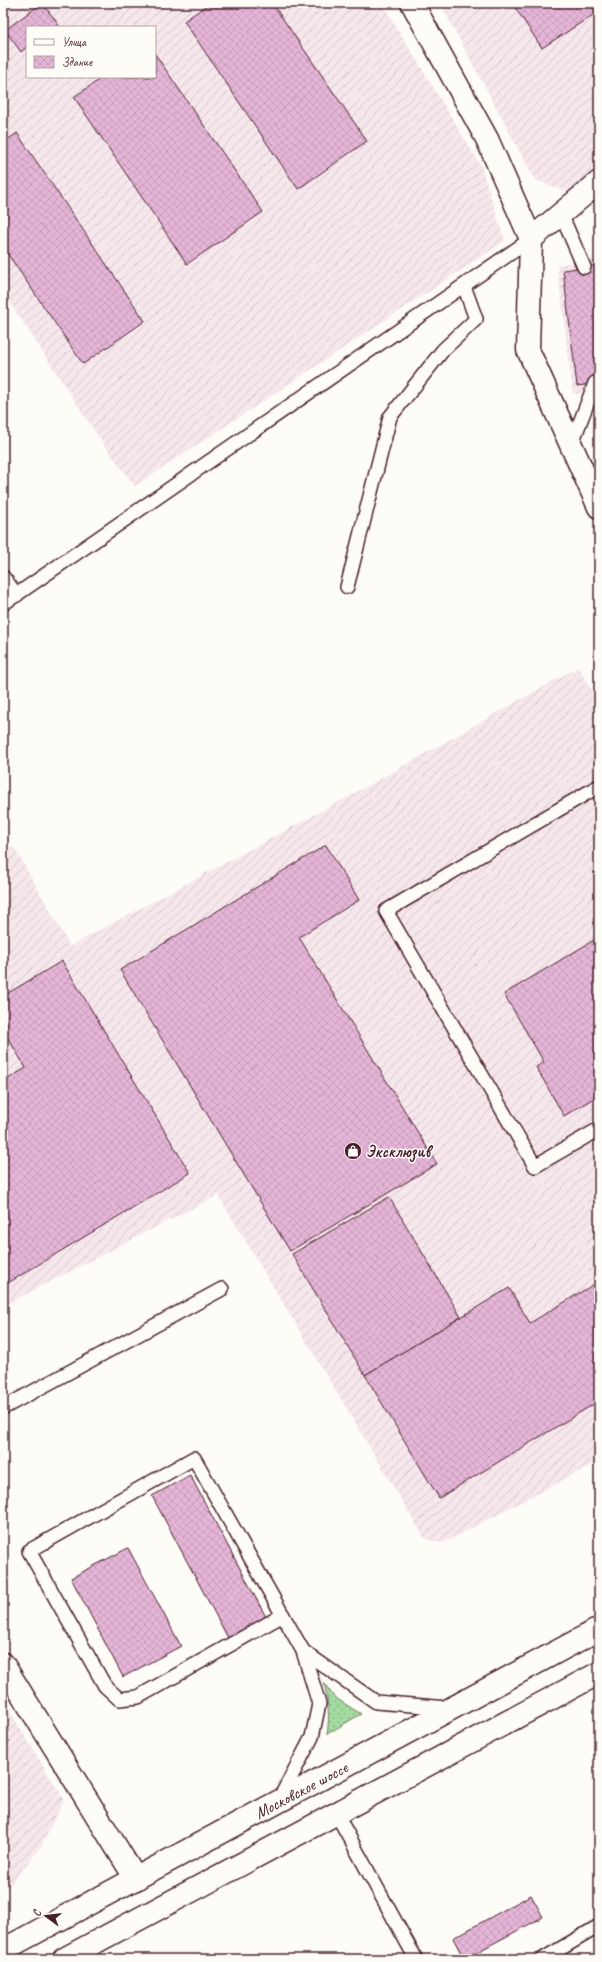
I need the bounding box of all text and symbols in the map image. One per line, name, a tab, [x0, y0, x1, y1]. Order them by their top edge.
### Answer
legend	[26, 26, 156, 78]
text: Улица	[62, 34, 87, 50]
text: Здание	[62, 54, 93, 70]
shop icon: Эксклюзив	[343, 1141, 363, 1161]
place label: Эксклюзив	[366, 1141, 433, 1163]
street label: Московское шоссе	[251, 1756, 353, 1824]
north arrow	[26, 1896, 66, 1936]
text: С	[29, 1907, 44, 1918]

